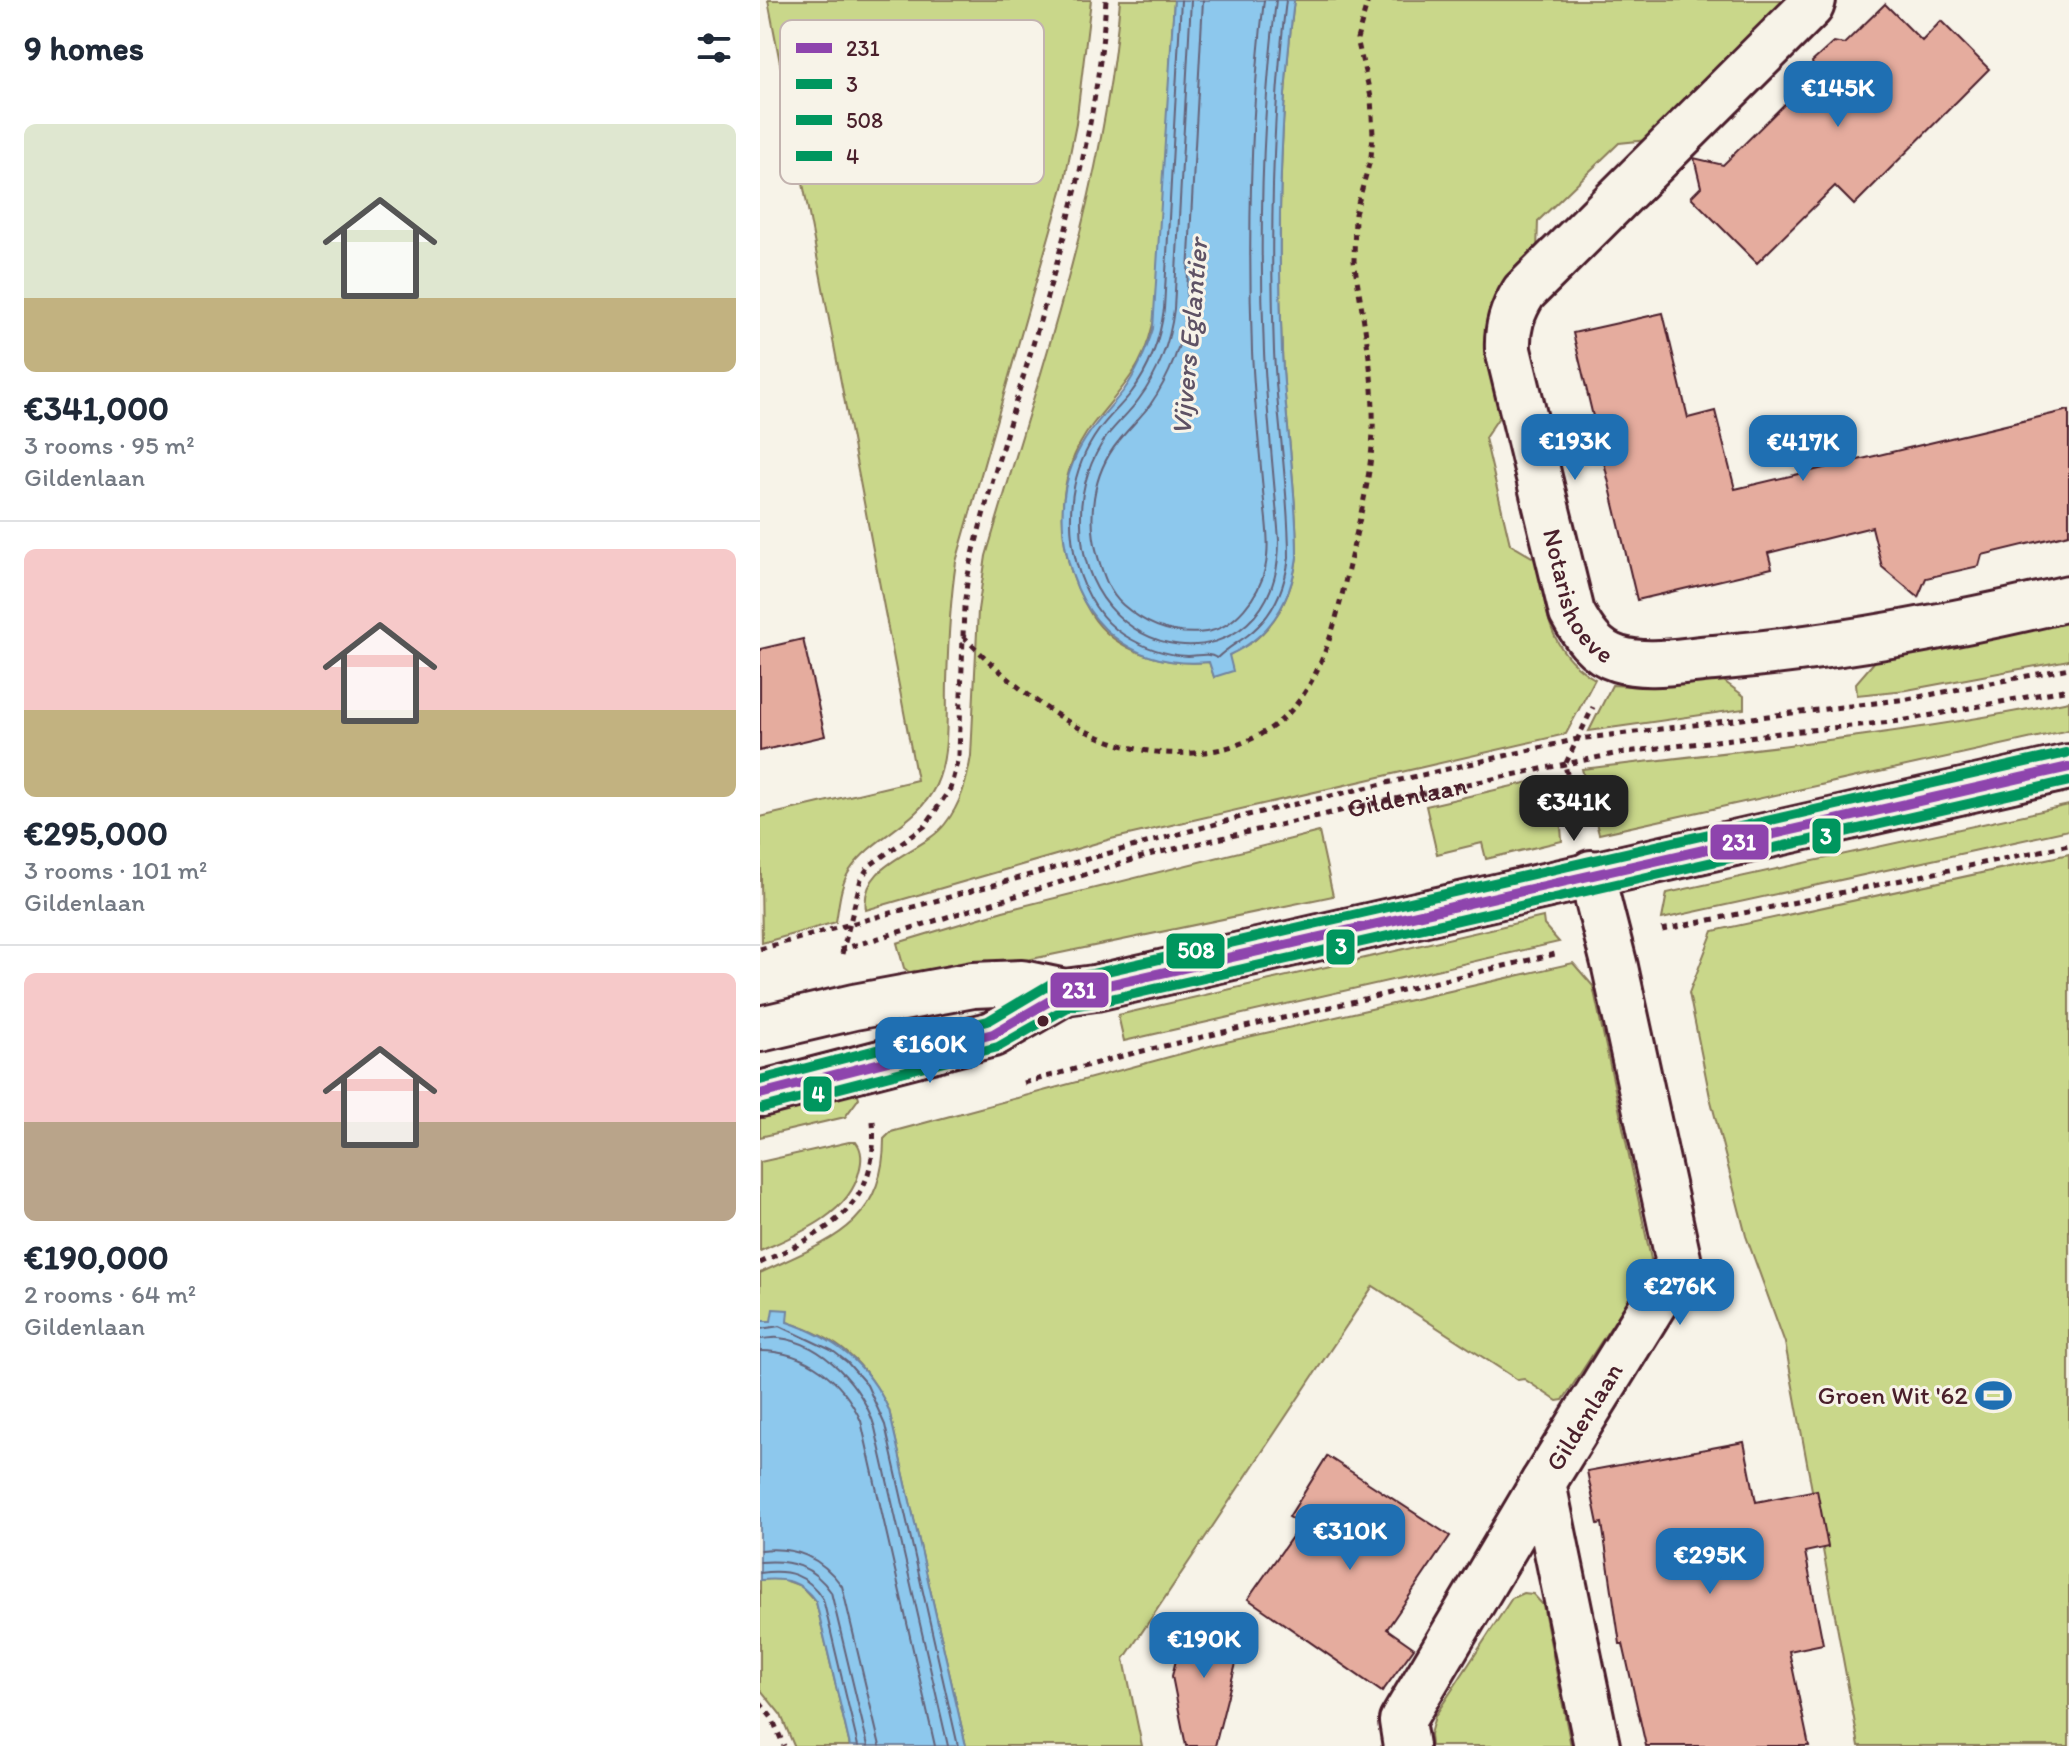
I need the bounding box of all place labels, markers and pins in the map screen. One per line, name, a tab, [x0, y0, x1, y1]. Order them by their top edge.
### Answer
pin: €145K	[1782, 61, 1894, 129]
pin: €193K	[1519, 414, 1631, 482]
pin: €417K	[1747, 415, 1859, 483]
pin: €341K	[1518, 775, 1630, 843]
unlabelled marker	[1035, 1013, 1051, 1029]
pin: €160K	[874, 1017, 986, 1085]
pin: €276K	[1624, 1259, 1736, 1327]
sports icon: Groen Wit '62	[1975, 1376, 2013, 1414]
place label: Groen Wit '62	[1818, 1379, 1968, 1411]
pin: €310K	[1294, 1504, 1406, 1572]
pin: €295K	[1654, 1528, 1766, 1596]
pin: €190K	[1148, 1612, 1260, 1680]

